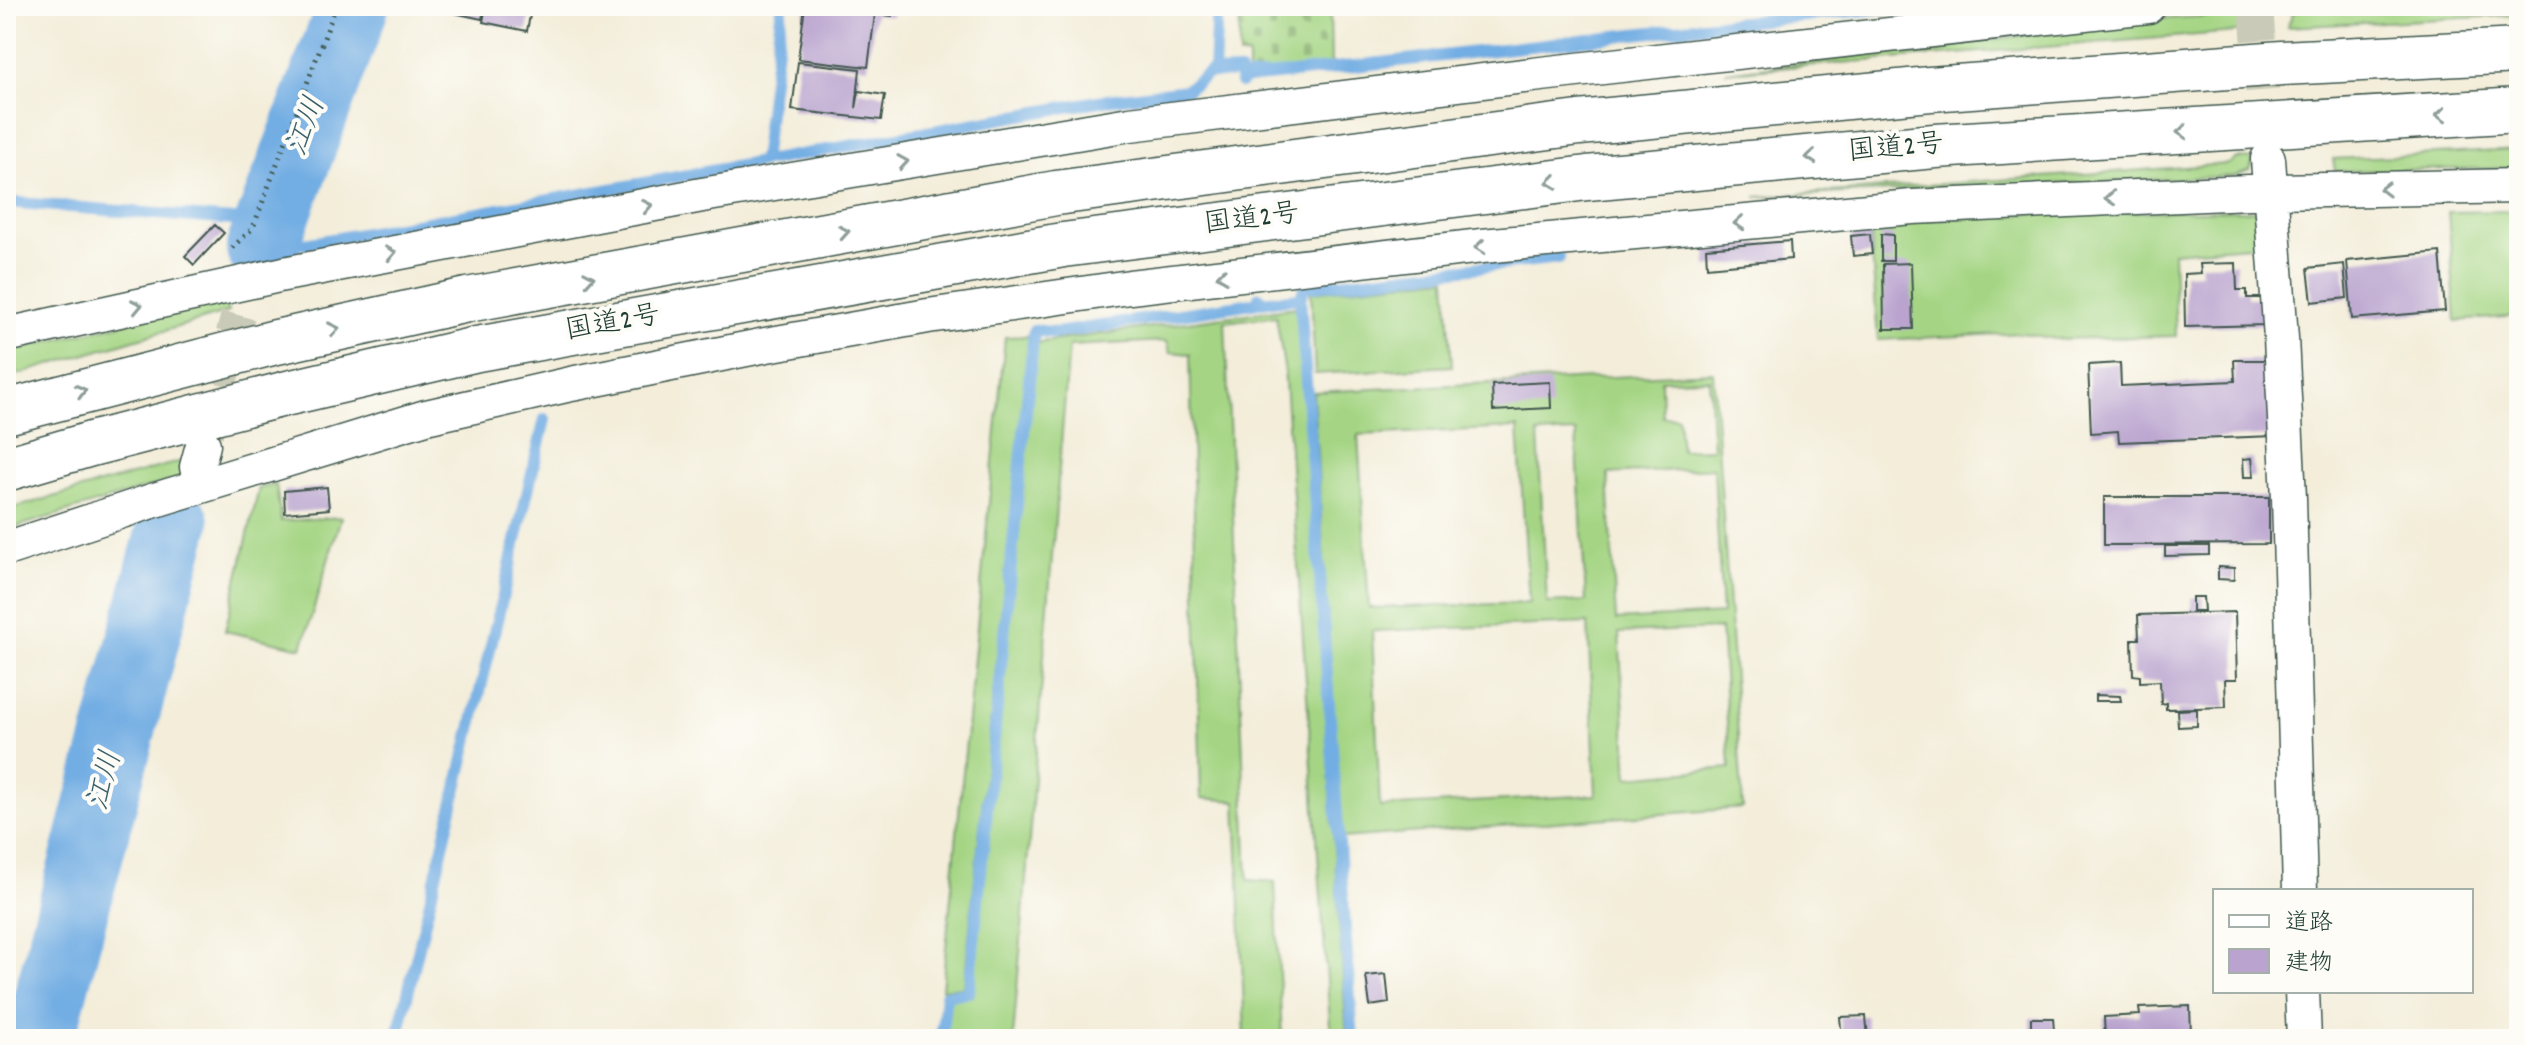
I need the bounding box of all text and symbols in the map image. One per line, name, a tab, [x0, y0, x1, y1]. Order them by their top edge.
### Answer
water label: 江川	[277, 91, 339, 163]
one-way arrow	[2434, 106, 2447, 123]
one-way arrow	[2175, 123, 2188, 140]
street label: 国道2号	[1846, 126, 1946, 174]
one-way arrow	[1804, 149, 1817, 166]
one-way arrow	[897, 154, 910, 171]
one-way arrow	[1545, 173, 1559, 190]
one-way arrow	[2378, 180, 2391, 198]
one-way arrow	[2103, 189, 2116, 206]
street label: 国道2号	[1202, 195, 1302, 247]
one-way arrow	[640, 198, 654, 215]
one-way arrow	[1732, 214, 1745, 231]
one-way arrow	[838, 224, 851, 241]
one-way arrow	[1473, 238, 1486, 255]
one-way arrow	[385, 246, 398, 263]
one-way arrow	[1215, 268, 1228, 285]
one-way arrow	[582, 270, 595, 287]
street label: 国道2号	[562, 297, 664, 353]
one-way arrow	[130, 298, 143, 315]
one-way arrow	[326, 321, 340, 338]
one-way arrow	[74, 383, 88, 400]
water label: 江川	[78, 746, 136, 816]
legend	[2213, 889, 2473, 993]
text: 道路	[2285, 907, 2333, 941]
text: 建物	[2285, 947, 2333, 981]

